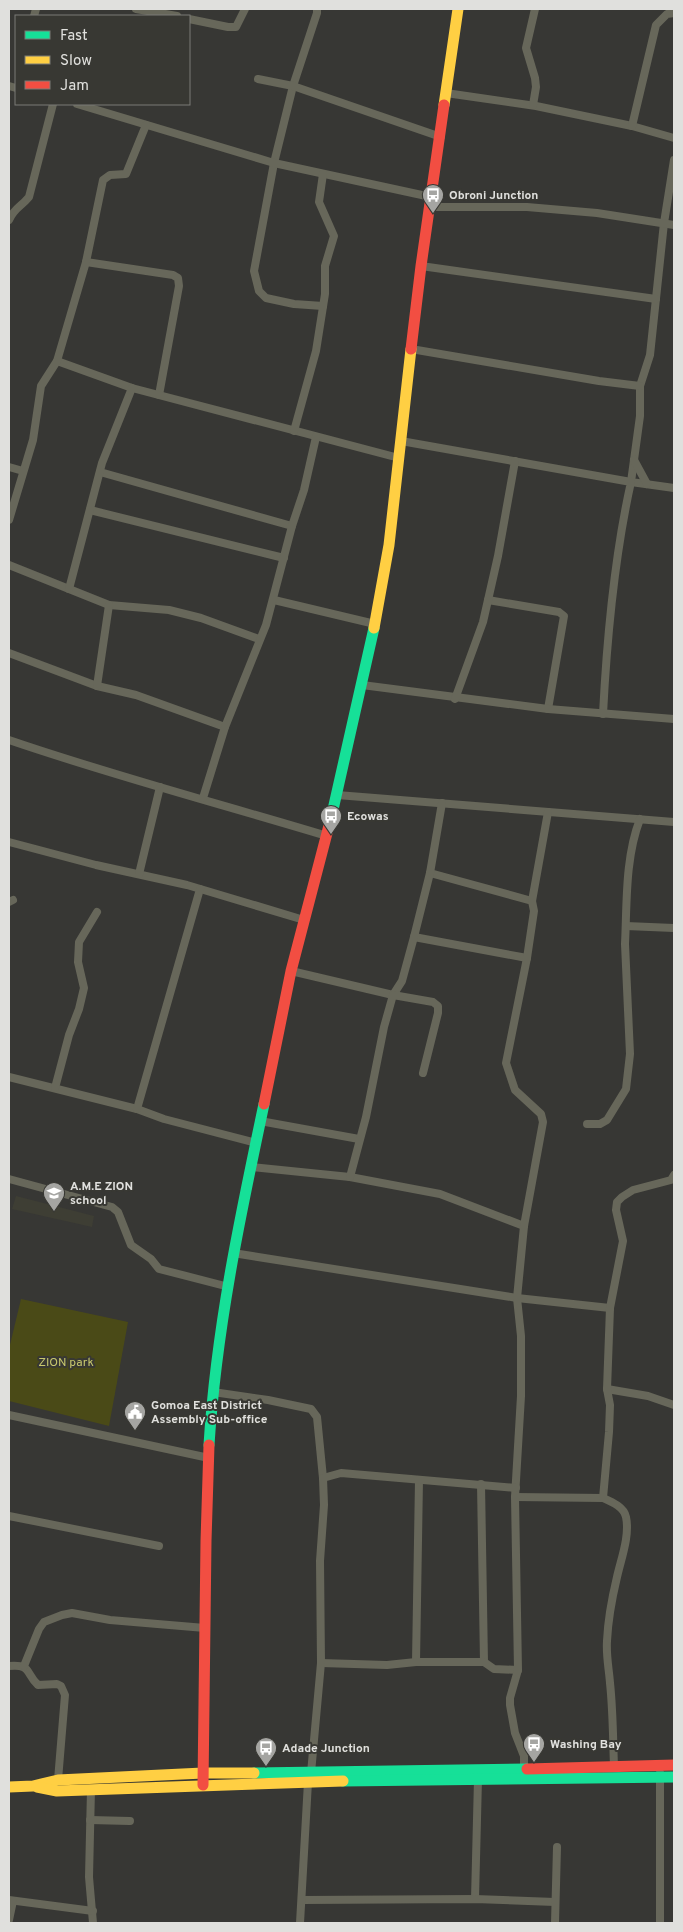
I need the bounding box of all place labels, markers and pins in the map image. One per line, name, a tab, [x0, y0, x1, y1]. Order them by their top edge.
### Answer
bus stop icon: Obroni Junction	[421, 183, 445, 214]
place label: Obroni Junction	[449, 188, 538, 204]
bus stop icon: Ecowas	[319, 804, 343, 835]
place label: Ecowas	[347, 809, 389, 825]
place label: A.M.E ZION school	[70, 1179, 133, 1209]
school or university icon: A.M.E ZION school	[42, 1181, 66, 1212]
place label: Gomoa East District Assembly Sub-office	[151, 1398, 268, 1428]
public building icon: Gomoa East District Assembly Sub-office	[123, 1400, 147, 1431]
bus stop icon: Washing Bay	[522, 1732, 546, 1763]
bus stop icon: Adade Junction	[254, 1736, 278, 1767]
place label: Washing Bay	[550, 1737, 622, 1753]
place label: Adade Junction	[282, 1741, 370, 1757]

